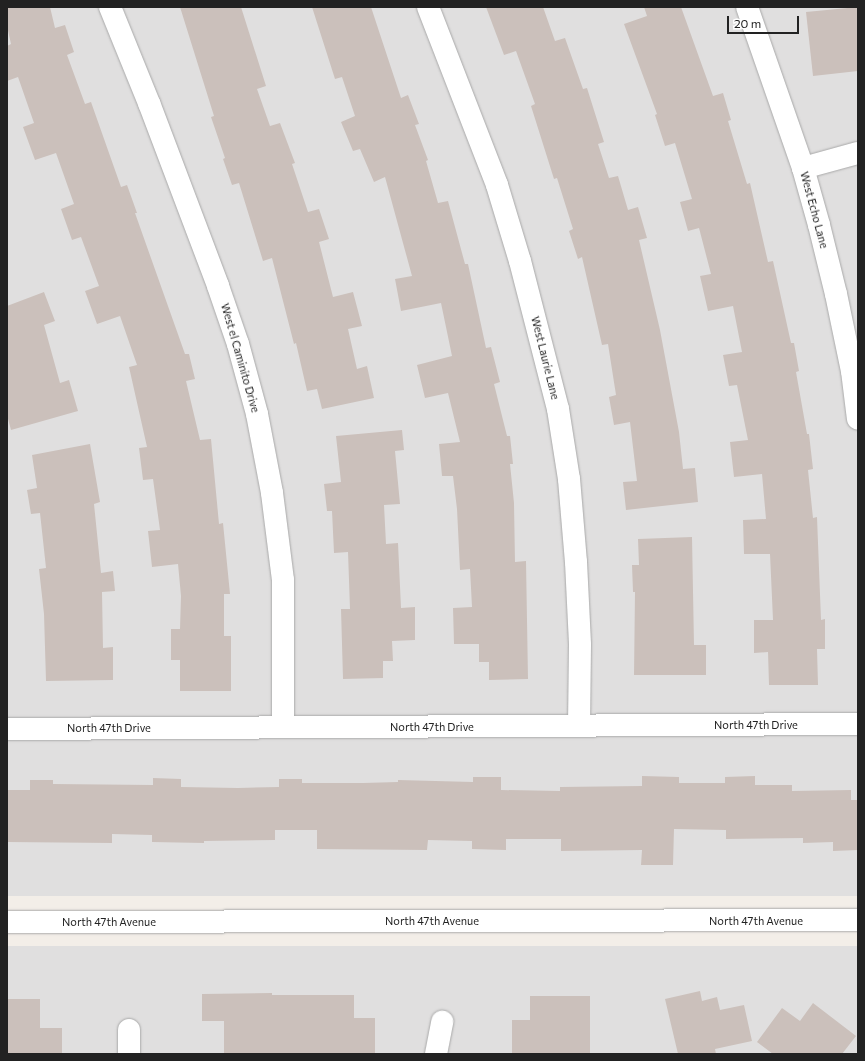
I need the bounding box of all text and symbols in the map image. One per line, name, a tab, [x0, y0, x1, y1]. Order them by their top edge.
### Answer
scale bar	[729, 8, 801, 34]
text: 20 m	[734, 16, 761, 30]
street label: West Echo Lane	[797, 170, 831, 250]
street label: West el Caminito Drive	[218, 302, 262, 414]
street label: West Laurie Lane	[528, 315, 562, 401]
street label: North 47th Drive	[714, 718, 798, 732]
street label: North 47th Drive	[390, 720, 474, 734]
street label: North 47th Drive	[67, 721, 151, 735]
street label: North 47th Avenue	[385, 914, 479, 928]
street label: North 47th Avenue	[709, 914, 803, 928]
street label: North 47th Avenue	[62, 915, 156, 929]

